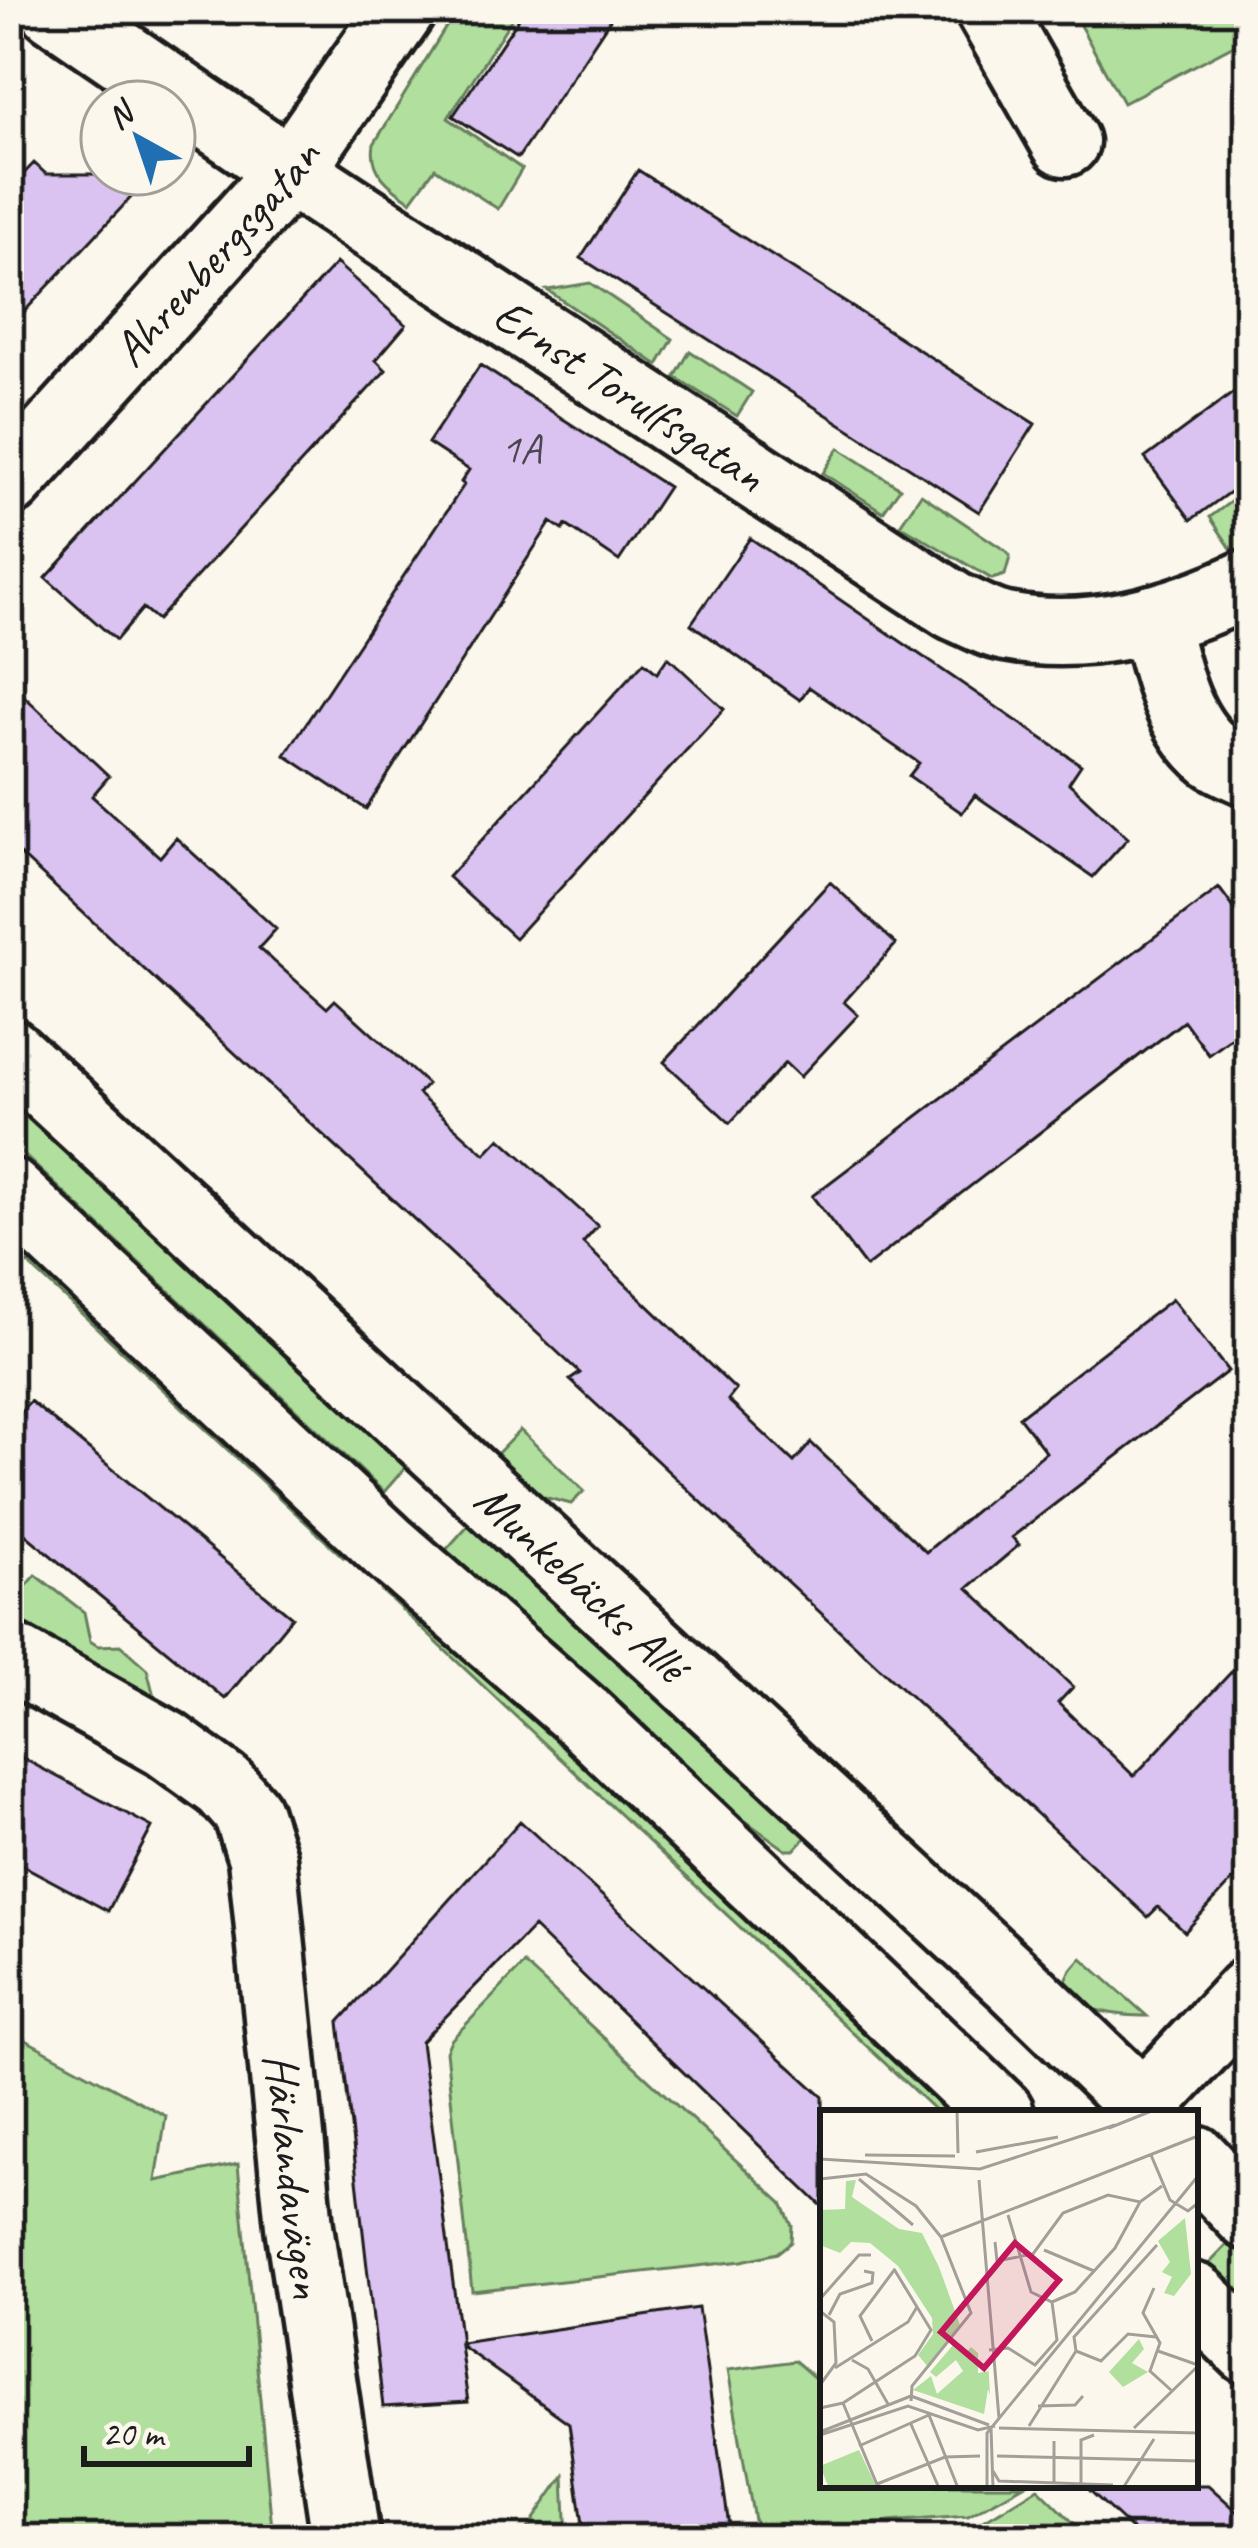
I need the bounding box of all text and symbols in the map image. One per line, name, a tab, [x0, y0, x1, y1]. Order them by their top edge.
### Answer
north arrow	[78, 78, 198, 198]
text: N	[98, 90, 145, 138]
street label: Ahrenbergsgatan	[100, 127, 334, 379]
street label: Ernst Torulfsgatan	[483, 284, 777, 505]
house number: 1A	[501, 422, 543, 475]
street label: Munkebäcks Allé	[463, 1470, 705, 1700]
street label: Härlandavägen	[251, 2051, 338, 2302]
inset map	[820, 2110, 1198, 2488]
scale bar	[84, 2392, 249, 2466]
text: 20 m	[102, 2411, 166, 2457]

